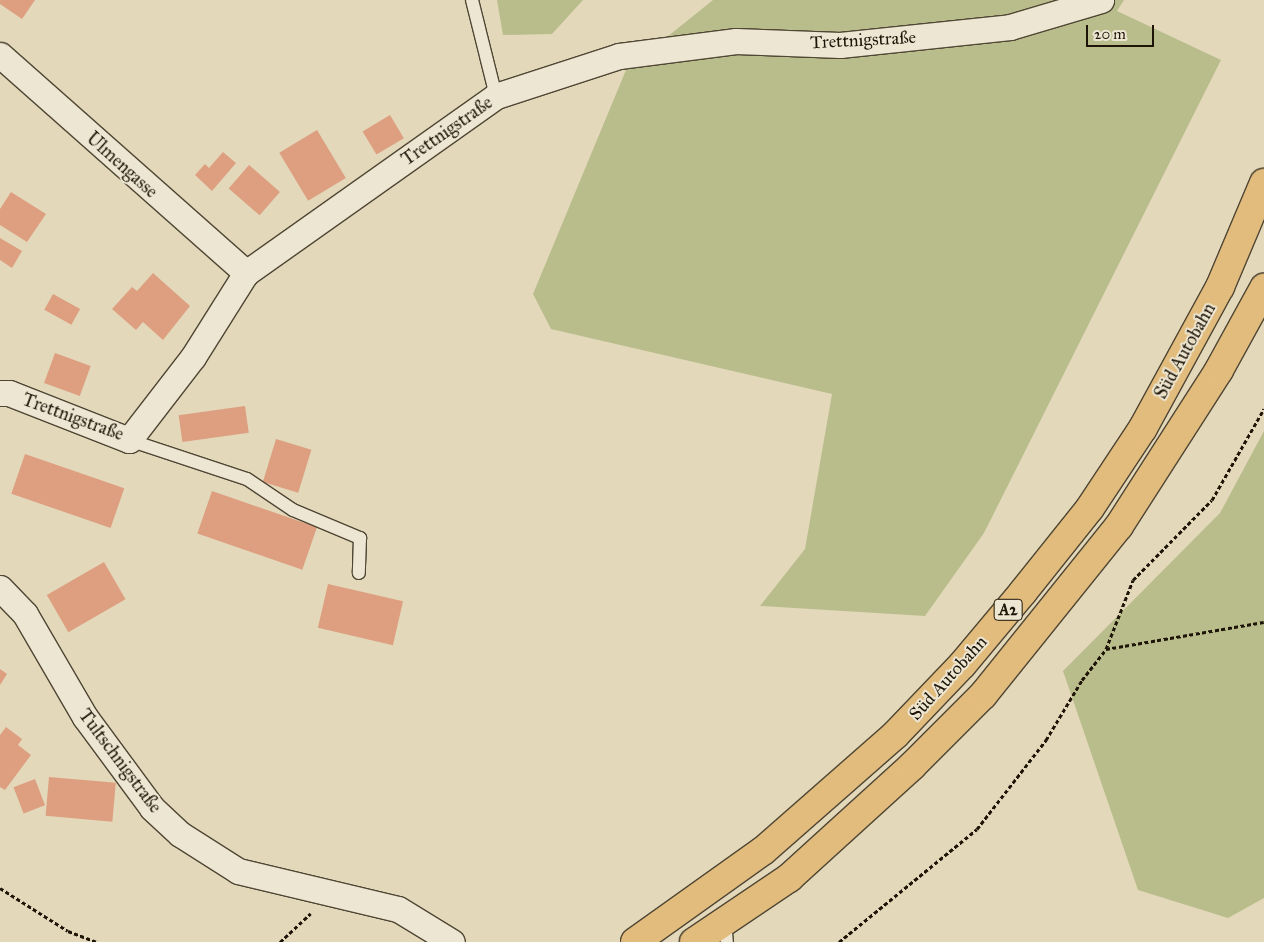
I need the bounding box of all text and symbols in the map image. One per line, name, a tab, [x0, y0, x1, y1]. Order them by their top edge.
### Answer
scale bar	[1089, 15, 1156, 47]
text: 20 m	[1094, 25, 1126, 43]
street label: Trettnigstraße	[810, 26, 916, 54]
street label: Trettnigstraße	[397, 92, 497, 170]
street label: Ulmengasse	[82, 128, 162, 202]
street label: Süd Autobahn	[1150, 299, 1220, 403]
street label: Trettnigstraße	[20, 389, 126, 445]
road number: A2	[993, 596, 1023, 624]
street label: Süd Autobahn	[904, 631, 992, 725]
street label: Tultschnigstraße	[74, 705, 166, 817]

